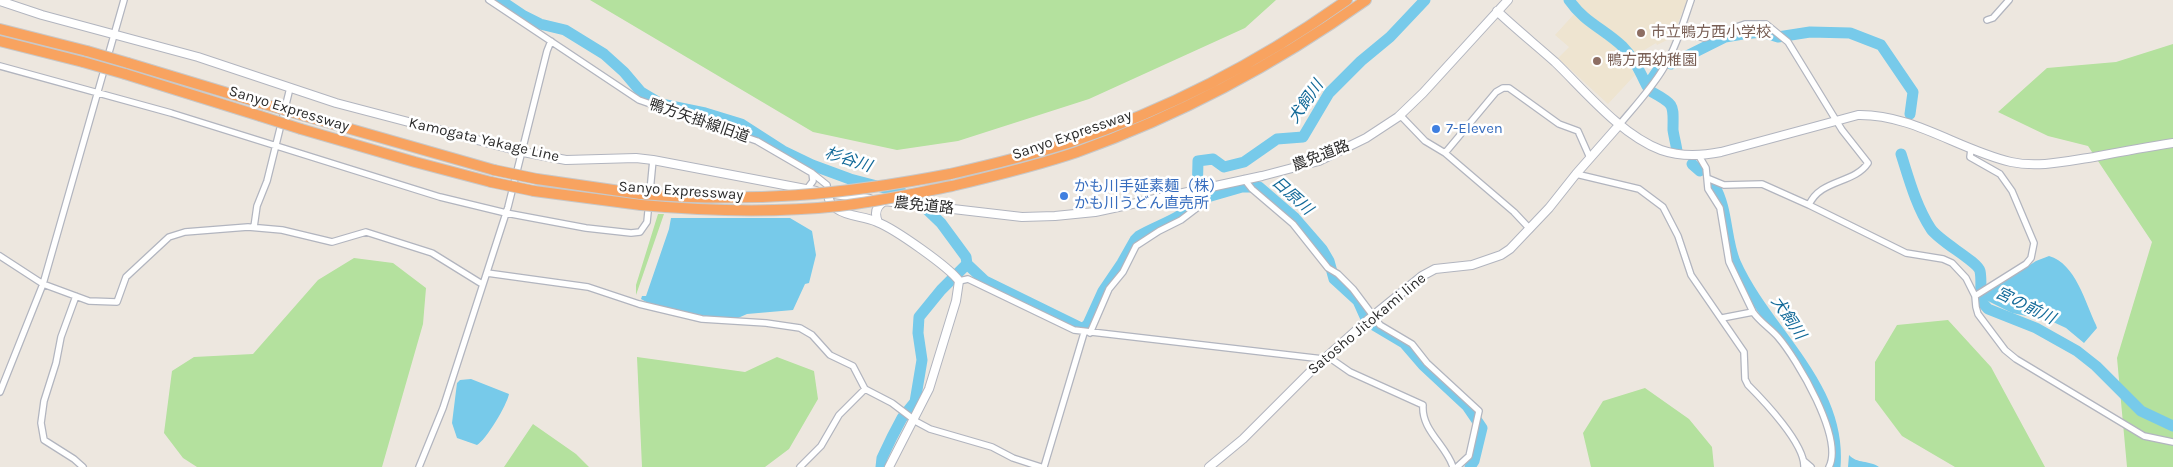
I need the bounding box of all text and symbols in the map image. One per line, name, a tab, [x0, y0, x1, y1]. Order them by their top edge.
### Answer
place label: 市立鴨方西小学校	[1651, 24, 1771, 42]
marker: 市立鴨方西小学校	[1635, 27, 1647, 39]
place label: 鴨方西幼稚園	[1607, 52, 1697, 70]
marker: 鴨方西幼稚園	[1591, 55, 1603, 67]
water label: 犬飼川	[1284, 77, 1328, 127]
street label: Sanyo Expressway	[227, 82, 351, 136]
street label: 鴨方矢掛線旧道	[646, 95, 752, 147]
street label: Sanyo Expressway	[1010, 106, 1134, 164]
street label: Kamogata Yakage Line	[407, 114, 561, 166]
place label: 7-Eleven	[1446, 120, 1503, 138]
marker: 7-Eleven	[1430, 123, 1442, 135]
street label: 農免道路	[1290, 137, 1352, 175]
water label: 杉谷川	[822, 143, 874, 177]
water label: 日原川	[1268, 173, 1316, 219]
street label: Sanyo Expressway	[618, 178, 744, 204]
place label: かも川手延素麺（株） かも川うどん直売所	[1074, 178, 1224, 213]
marker: かも川手延素麺（株） かも川うどん直売所	[1058, 190, 1070, 202]
street label: 農免道路	[893, 194, 955, 218]
street label: Satosho Jitokami line	[1304, 269, 1430, 379]
water label: 宮の前川	[1992, 283, 2058, 329]
water label: 犬飼川	[1767, 293, 1809, 343]

